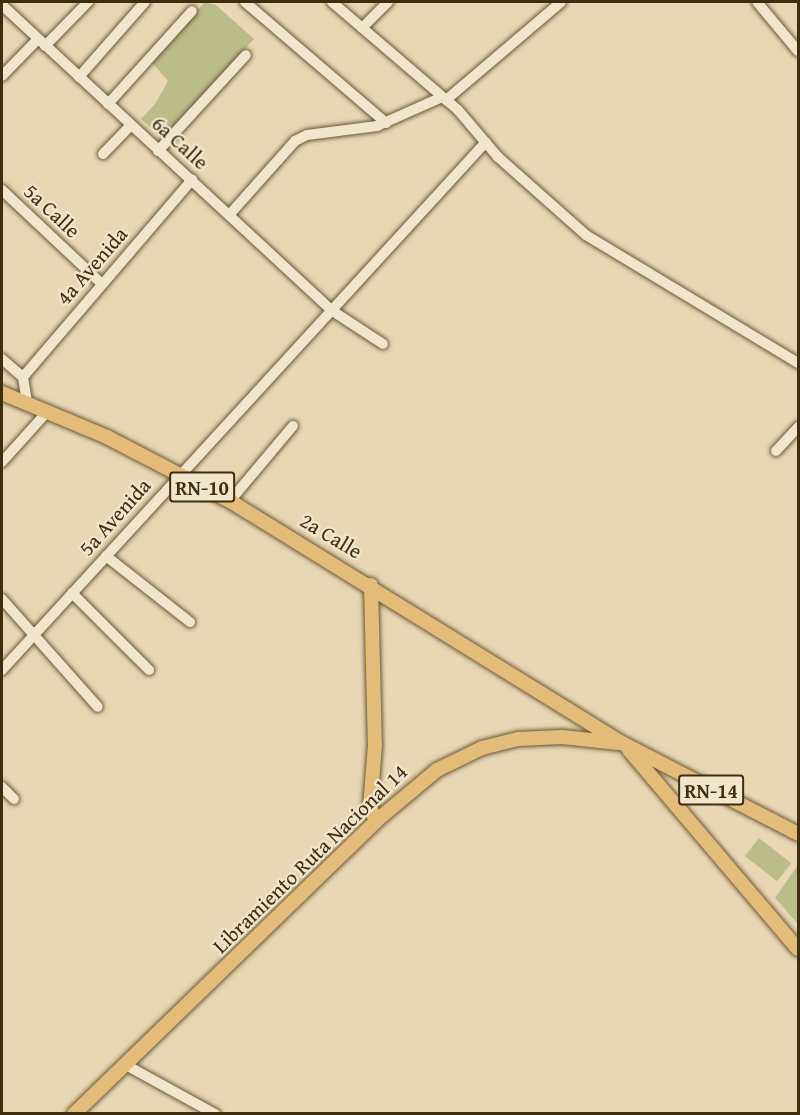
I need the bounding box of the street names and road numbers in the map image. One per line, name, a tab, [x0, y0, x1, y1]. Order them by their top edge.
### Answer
street label: 6a Calle	[146, 111, 214, 175]
street label: 5a Calle	[19, 179, 85, 243]
street label: 4a Avenida	[51, 222, 133, 310]
road number: RN-10	[169, 470, 235, 504]
street label: 5a Avenida	[74, 473, 156, 561]
street label: 2a Calle	[296, 508, 366, 564]
street label: Libramiento Ruta Nacional 14	[208, 760, 412, 958]
road number: RN-14	[678, 773, 744, 807]

